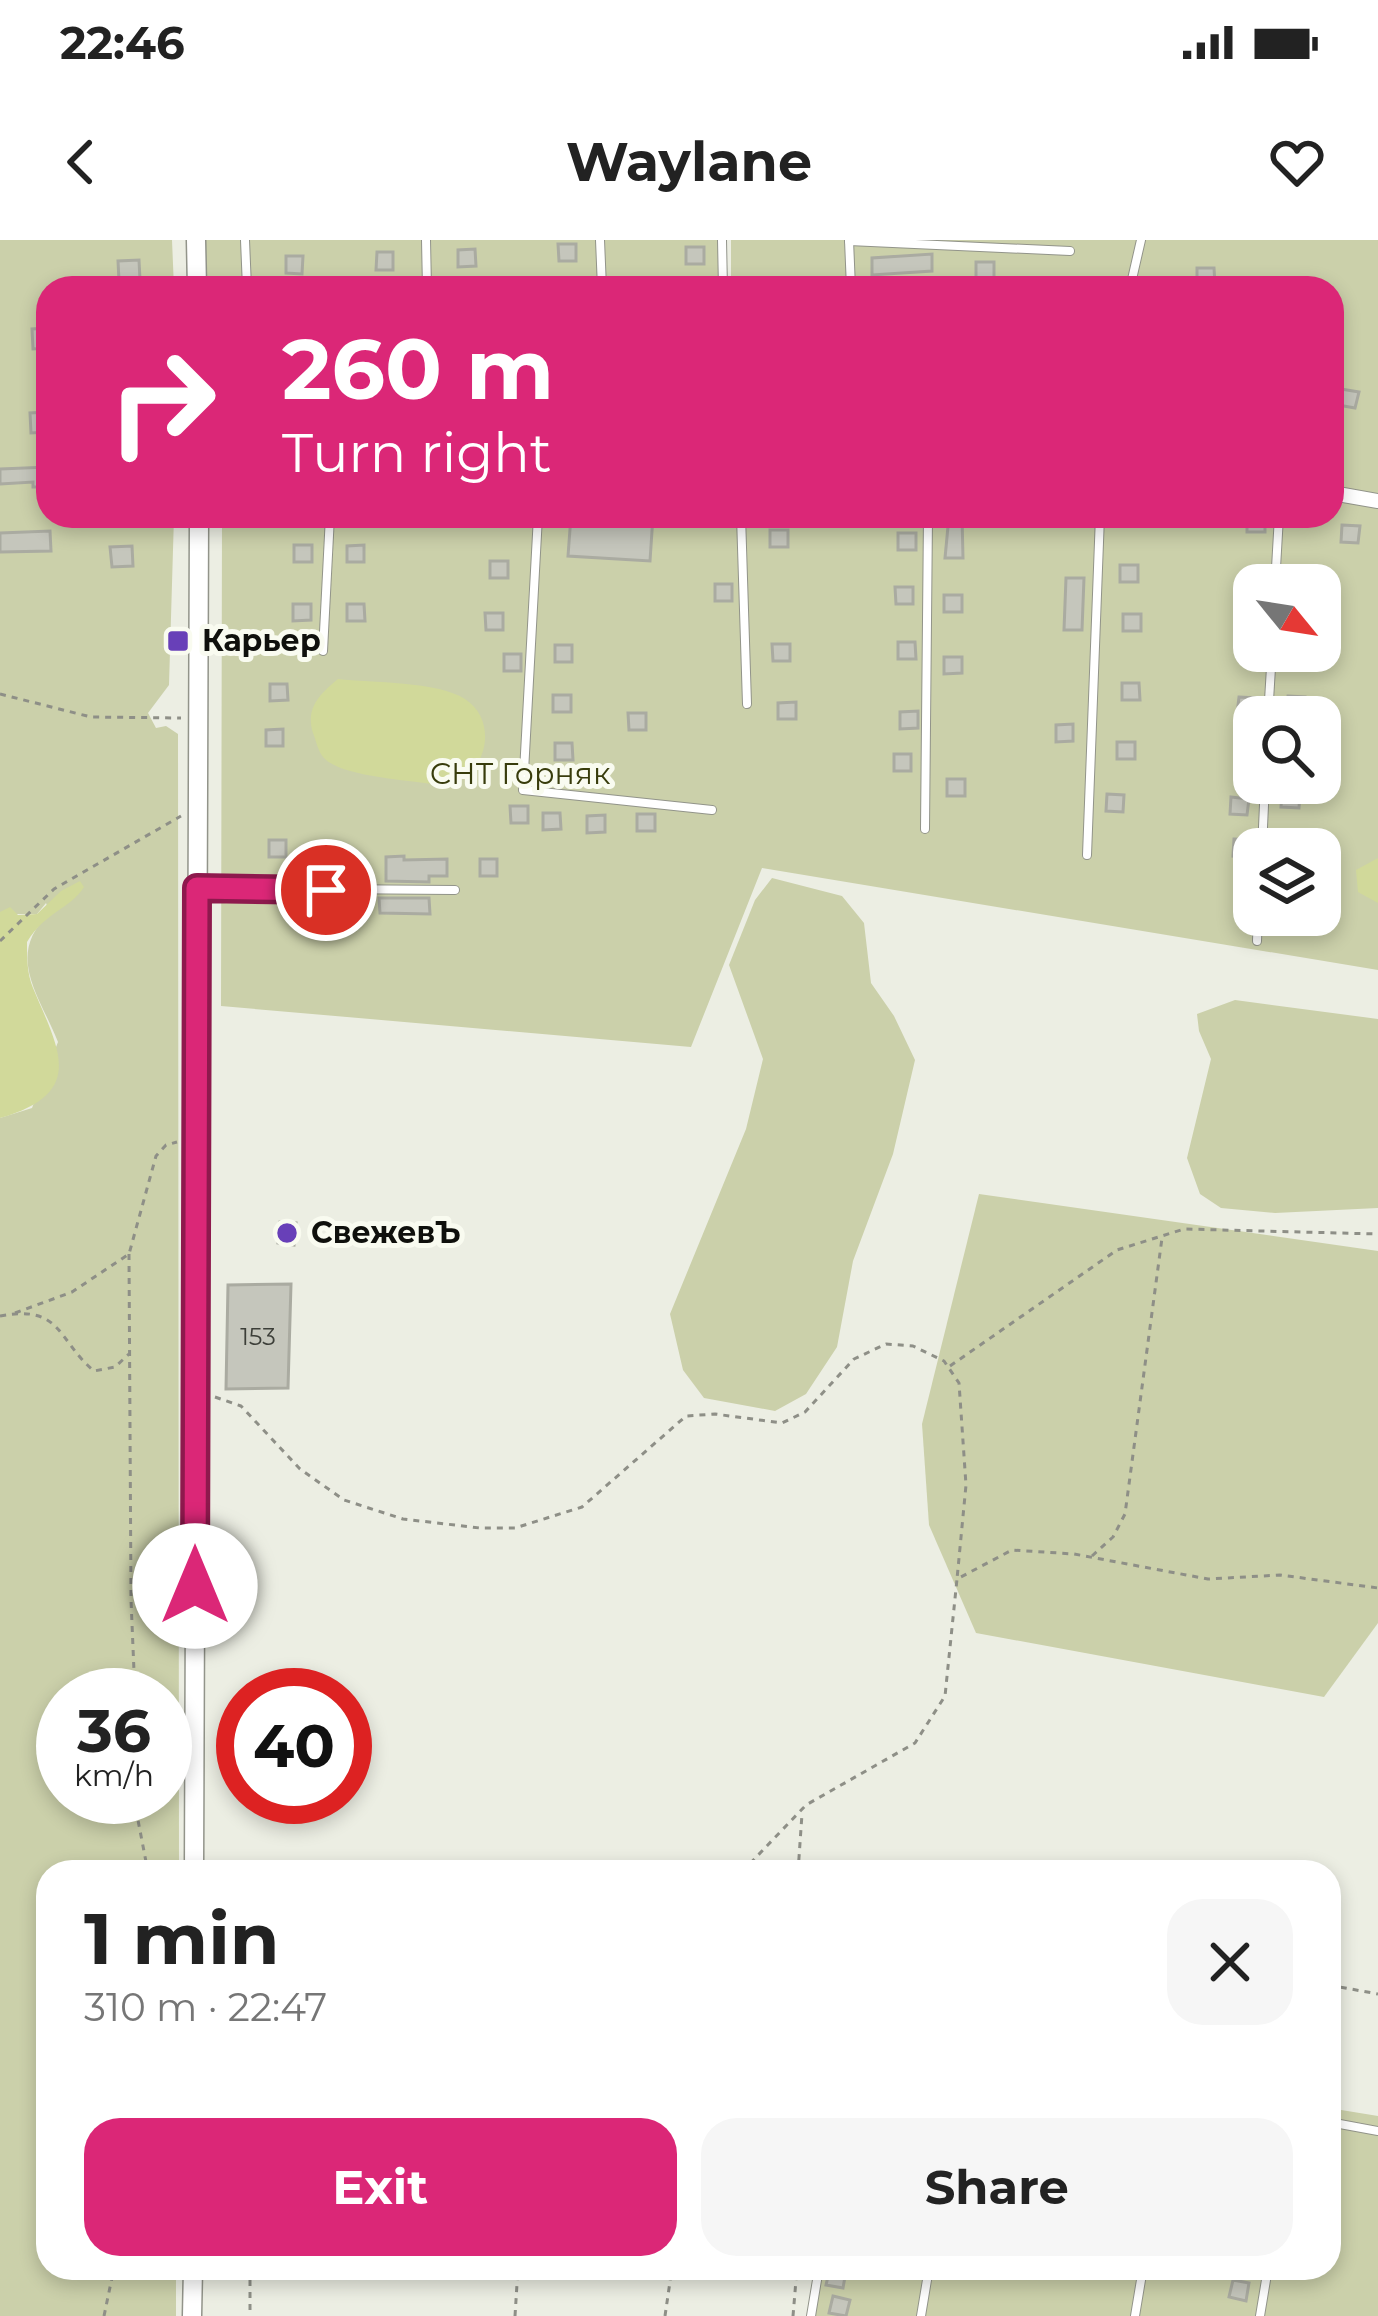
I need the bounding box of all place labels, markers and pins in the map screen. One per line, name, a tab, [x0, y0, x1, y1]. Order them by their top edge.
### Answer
place label: Карьер	[202, 622, 321, 659]
marker: Карьер	[165, 628, 191, 654]
pin	[275, 839, 377, 941]
place label: СвежевЪ	[311, 1214, 461, 1251]
marker: СвежевЪ	[274, 1220, 300, 1246]

